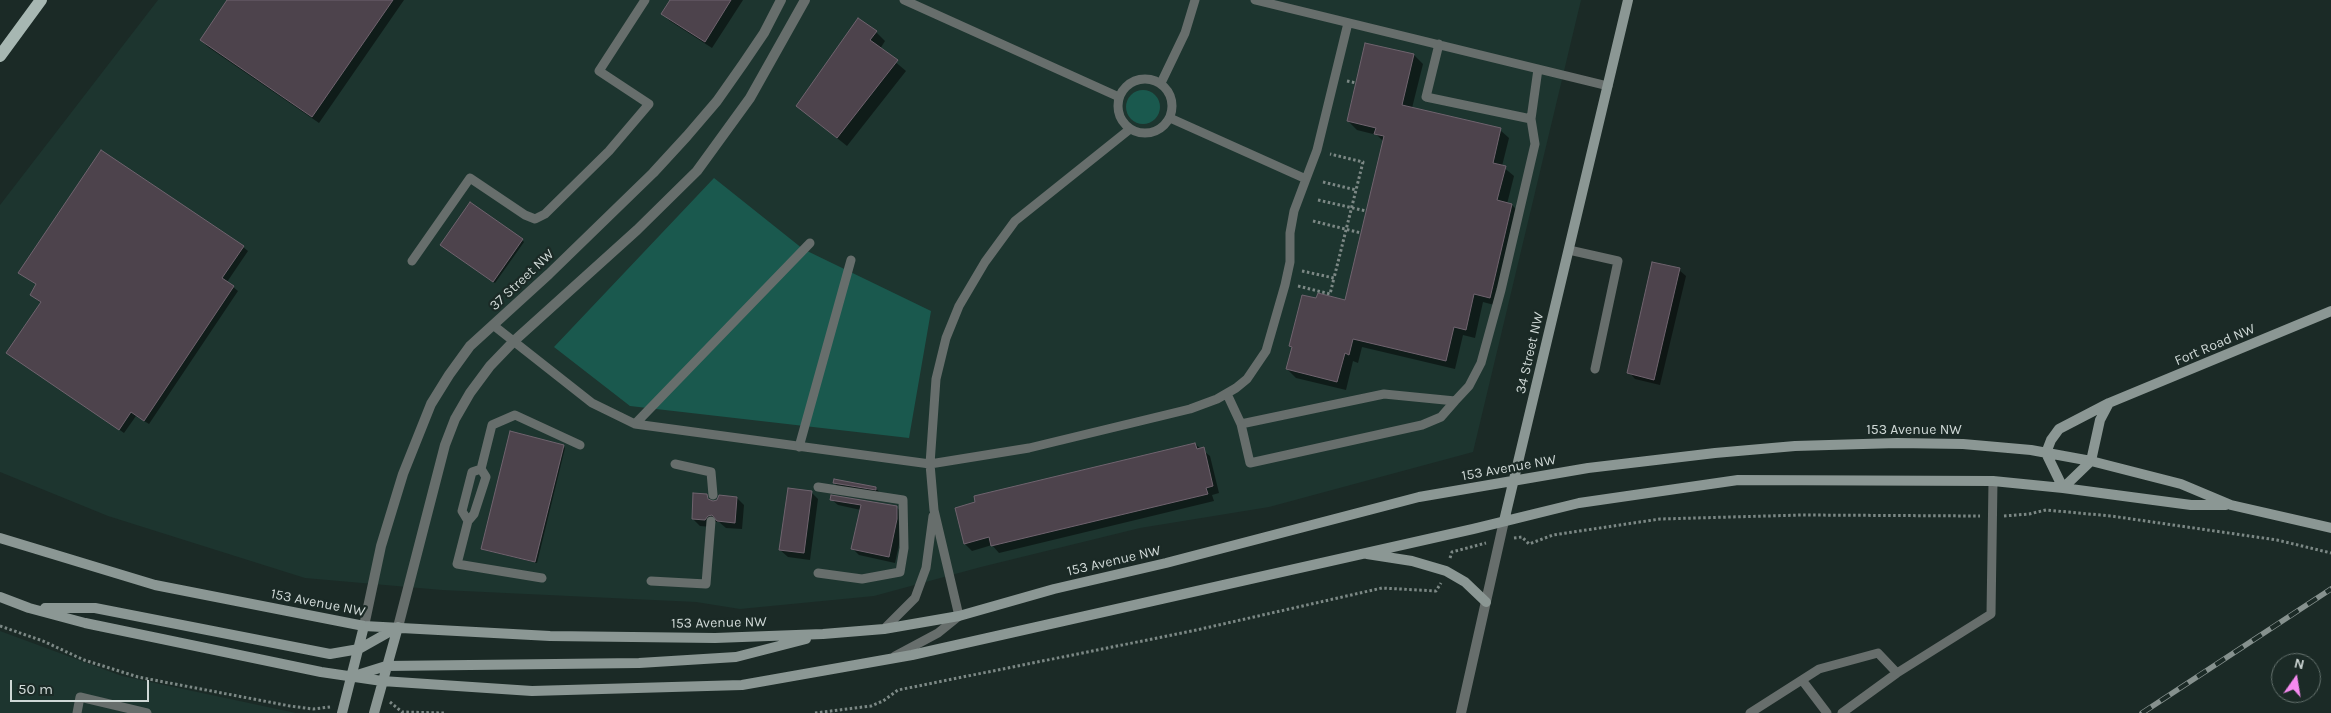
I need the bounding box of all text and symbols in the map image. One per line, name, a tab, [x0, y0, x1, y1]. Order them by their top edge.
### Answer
street label: 37 Street NW	[486, 246, 558, 314]
street label: 34 Street NW	[1512, 311, 1548, 395]
street label: Fort Road NW	[2172, 320, 2258, 370]
street label: 153 Avenue NW	[1866, 422, 1962, 438]
street label: 153 Avenue NW	[1460, 451, 1558, 485]
street label: 153 Avenue NW	[1066, 542, 1162, 580]
street label: 153 Avenue NW	[269, 586, 367, 620]
street label: 153 Avenue NW	[671, 614, 767, 632]
north arrow	[2271, 653, 2321, 703]
text: N	[2292, 654, 2306, 673]
scale bar	[12, 670, 151, 702]
text: 50 m	[18, 680, 53, 698]

